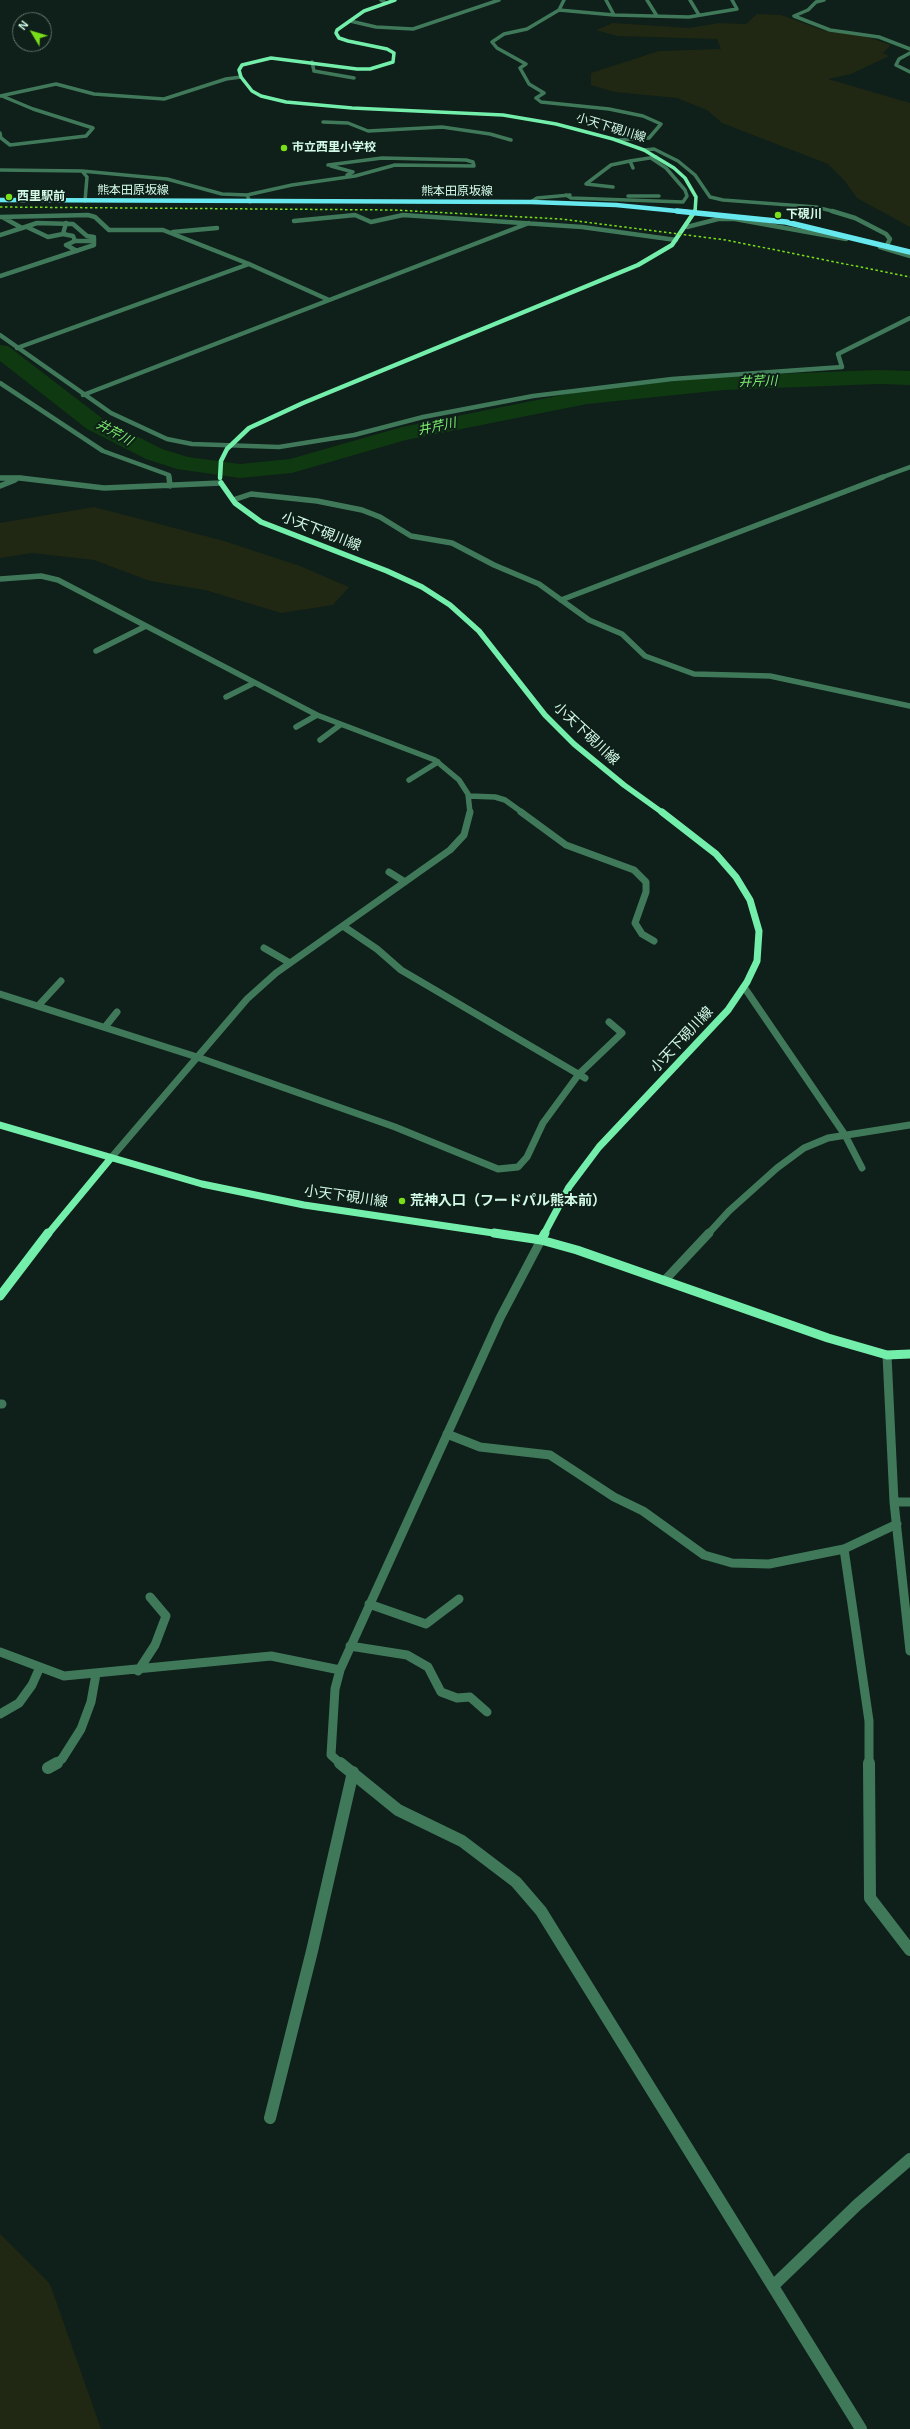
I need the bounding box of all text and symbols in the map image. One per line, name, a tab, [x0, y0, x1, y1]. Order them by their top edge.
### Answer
north arrow	[12, 12, 52, 52]
text: N	[16, 18, 31, 32]
street label: 小天下硯川線	[574, 111, 648, 145]
place label: 市立西里小学校	[292, 141, 376, 155]
marker: 市立西里小学校	[279, 143, 289, 153]
street label: 熊本田原坂線	[97, 184, 169, 198]
street label: 熊本田原坂線	[421, 185, 493, 199]
place label: 西里駅前	[17, 190, 65, 204]
marker: 西里駅前	[4, 192, 14, 202]
place label: 下硯川	[786, 208, 822, 222]
marker: 下硯川	[773, 210, 783, 220]
water label: 井芹川	[738, 374, 778, 390]
water label: 井芹川	[416, 415, 458, 439]
water label: 井芹川	[93, 417, 135, 449]
street label: 小天下硯川線	[279, 509, 363, 555]
street label: 小天下硯川線	[550, 699, 622, 769]
street label: 小天下硯川線	[647, 1004, 717, 1076]
street label: 小天下硯川線	[303, 1183, 389, 1211]
place label: 荒神入口（フードパル熊本前）	[410, 1193, 606, 1209]
marker: 荒神入口（フードパル熊本前）	[397, 1196, 407, 1206]

